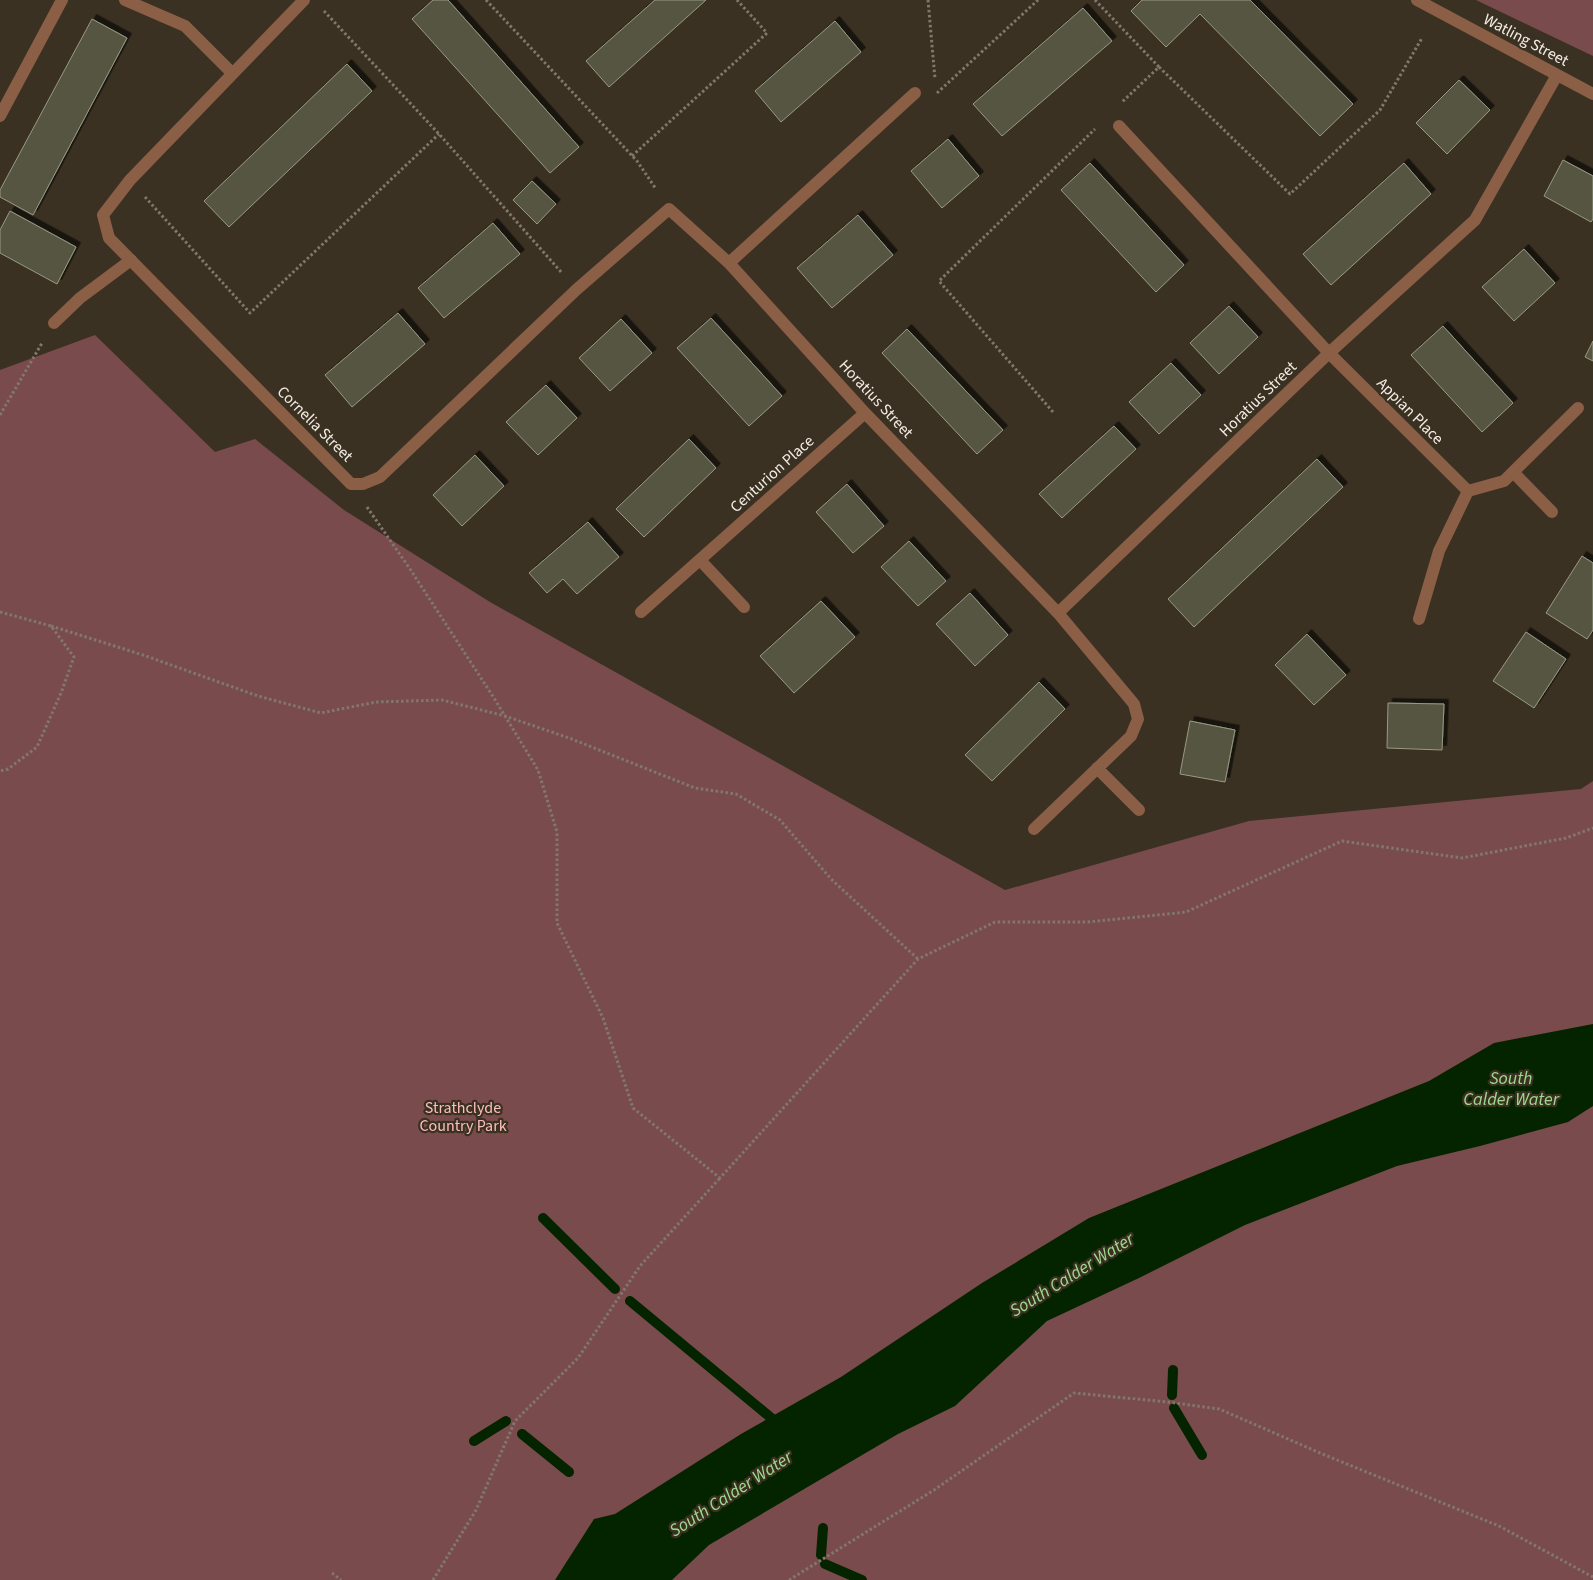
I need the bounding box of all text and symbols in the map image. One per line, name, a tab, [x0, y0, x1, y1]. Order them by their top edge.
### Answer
street label: Watling Street	[1479, 8, 1573, 72]
street label: Horatius Street	[834, 355, 919, 444]
street label: Horatius Street	[1214, 356, 1302, 442]
street label: Appian Place	[1372, 373, 1448, 449]
street label: Cornelia Street	[272, 381, 358, 467]
street label: Centurion Place	[725, 430, 819, 518]
water label: South Calder Water	[1463, 1066, 1560, 1112]
park label: Strathclyde Country Park	[419, 1097, 507, 1137]
water label: South Calder Water	[1005, 1226, 1140, 1323]
water label: South Calder Water	[665, 1444, 798, 1543]

